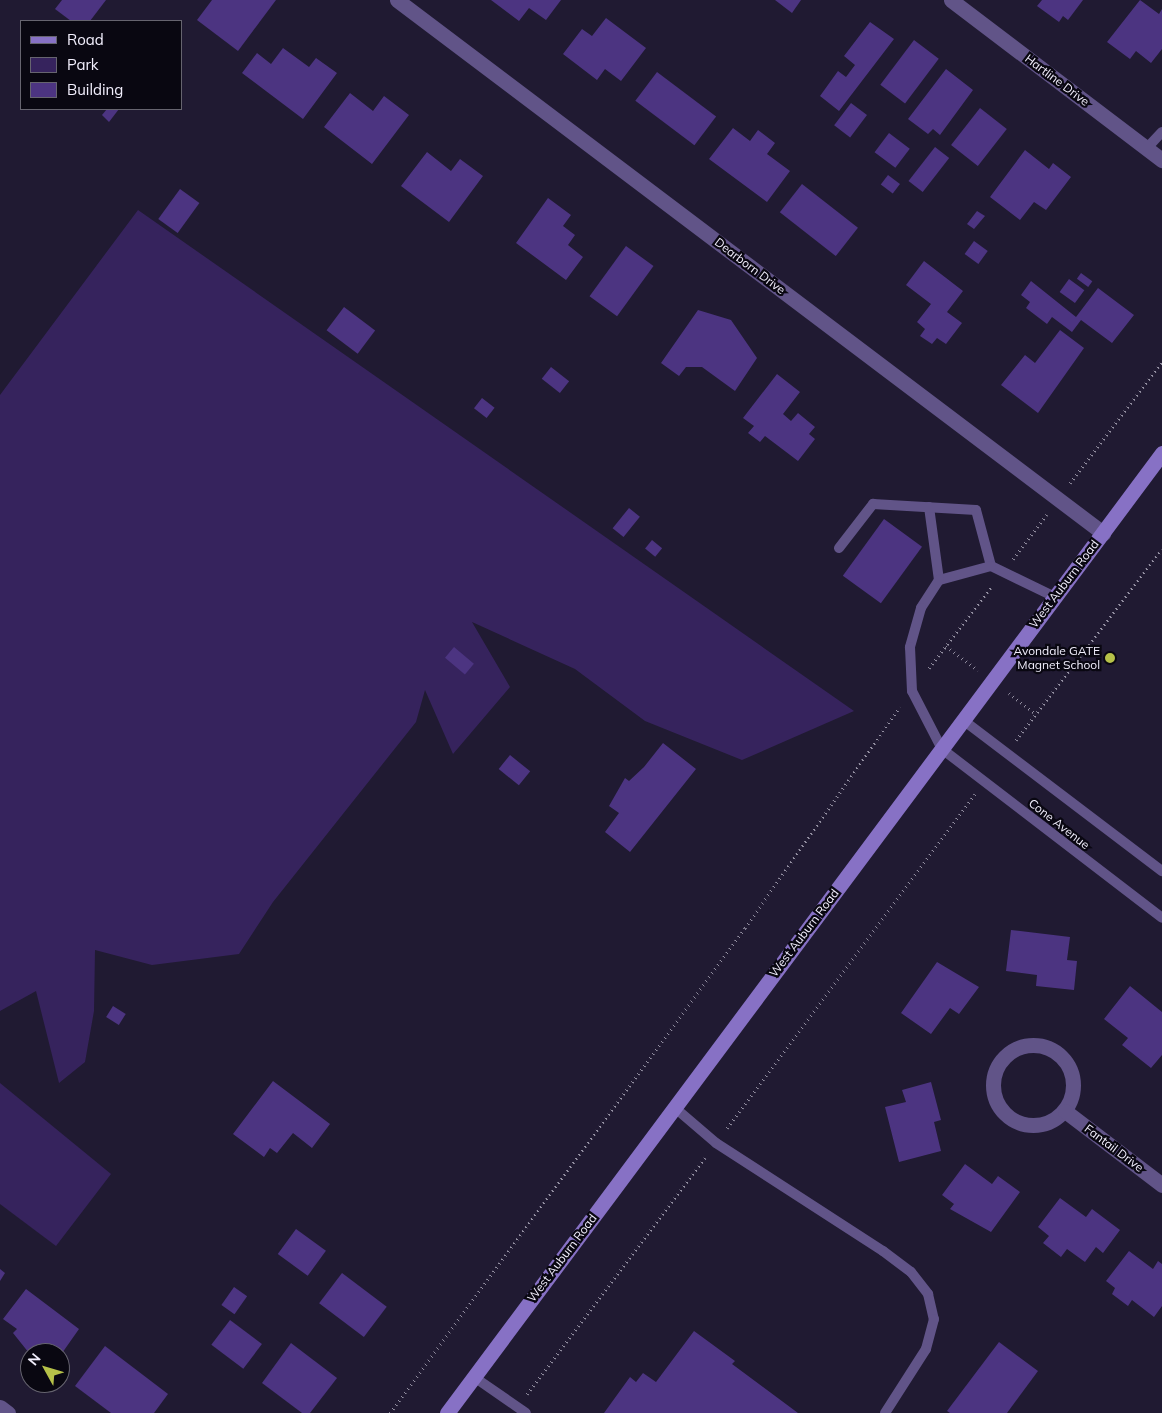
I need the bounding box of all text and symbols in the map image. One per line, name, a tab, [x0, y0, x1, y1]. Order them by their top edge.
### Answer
legend	[20, 20, 182, 110]
text: Road	[67, 30, 104, 49]
street label: Hartline Drive	[1022, 51, 1092, 109]
text: Park	[67, 55, 99, 74]
text: Building	[67, 80, 123, 99]
street label: Dearborn Drive	[712, 235, 788, 297]
street label: West Auburn Road	[1026, 537, 1102, 631]
place label: Avondale GATE Magnet School	[1013, 644, 1100, 672]
marker: Avondale GATE Magnet School	[1104, 652, 1116, 664]
street label: Cone Avenue	[1026, 796, 1092, 852]
street label: West Auburn Road	[766, 886, 842, 980]
street label: Fantail Drive	[1082, 1121, 1146, 1175]
street label: West Auburn Road	[524, 1211, 600, 1305]
north arrow	[20, 1343, 70, 1393]
text: N	[24, 1349, 44, 1369]

